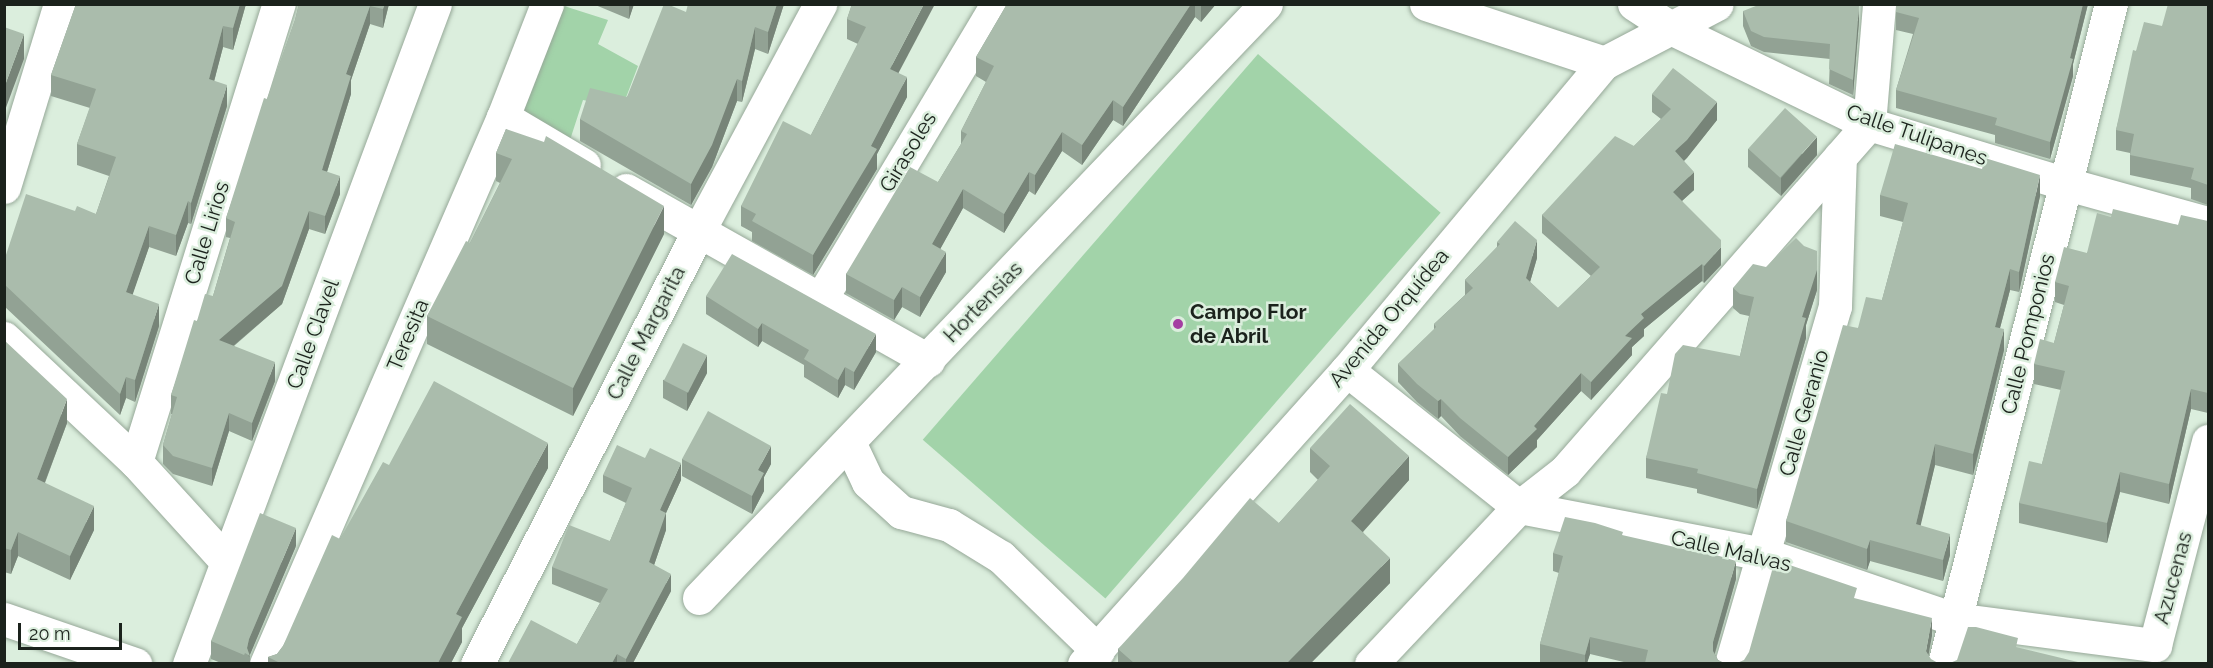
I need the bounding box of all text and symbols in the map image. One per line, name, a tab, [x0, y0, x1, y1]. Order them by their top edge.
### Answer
street label: Calle Tulipanes	[1843, 99, 1991, 171]
street label: Girasoles	[874, 107, 942, 197]
street label: Calle Lirios	[179, 178, 235, 288]
street label: Avenida Orquídea	[1324, 244, 1454, 392]
street label: Calle Pomponios	[1996, 251, 2060, 417]
street label: Hortensias	[938, 256, 1028, 348]
street label: Calle Margarita	[601, 262, 691, 404]
street label: Calle Clavel	[281, 276, 345, 392]
street label: Teresita	[382, 295, 434, 375]
place label: Campo Flor de Abril	[1190, 299, 1307, 349]
marker: Campo Flor de Abril	[1171, 317, 1185, 331]
street label: Calle Geranio	[1774, 347, 1834, 479]
street label: Calle Malvas	[1668, 525, 1794, 577]
street label: Azucenas	[2149, 529, 2197, 627]
scale bar	[21, 611, 124, 649]
text: 20 m	[29, 623, 71, 644]

